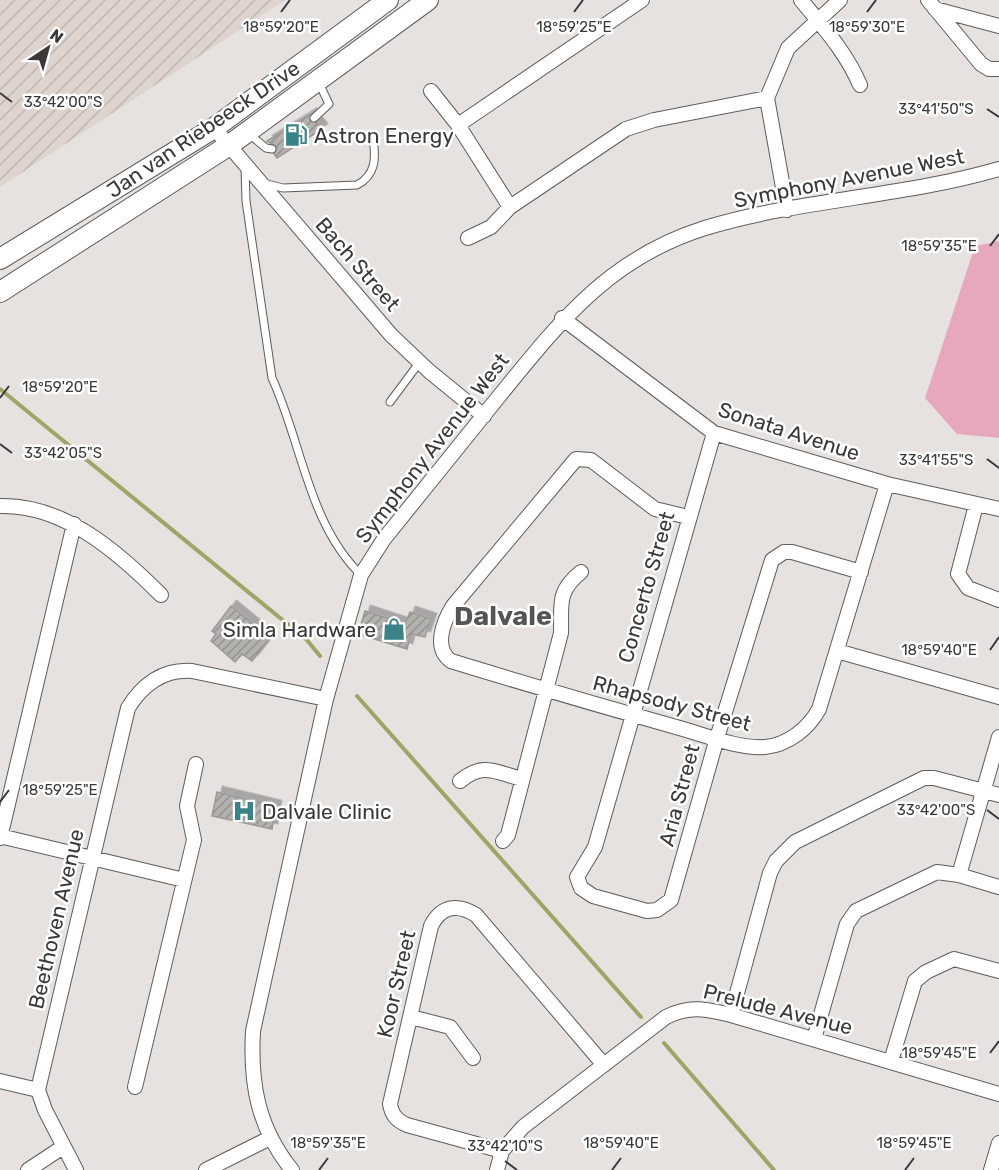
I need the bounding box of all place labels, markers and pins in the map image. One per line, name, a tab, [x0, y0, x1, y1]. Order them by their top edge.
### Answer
fuel station icon: Astron Energy	[283, 122, 309, 148]
place label: Astron Energy	[314, 123, 454, 148]
shop icon: Simla Hardware	[381, 616, 407, 642]
place label: Simla Hardware	[223, 617, 376, 642]
hospital icon: Dalvale Clinic	[231, 798, 257, 824]
place label: Dalvale Clinic	[262, 799, 392, 824]

